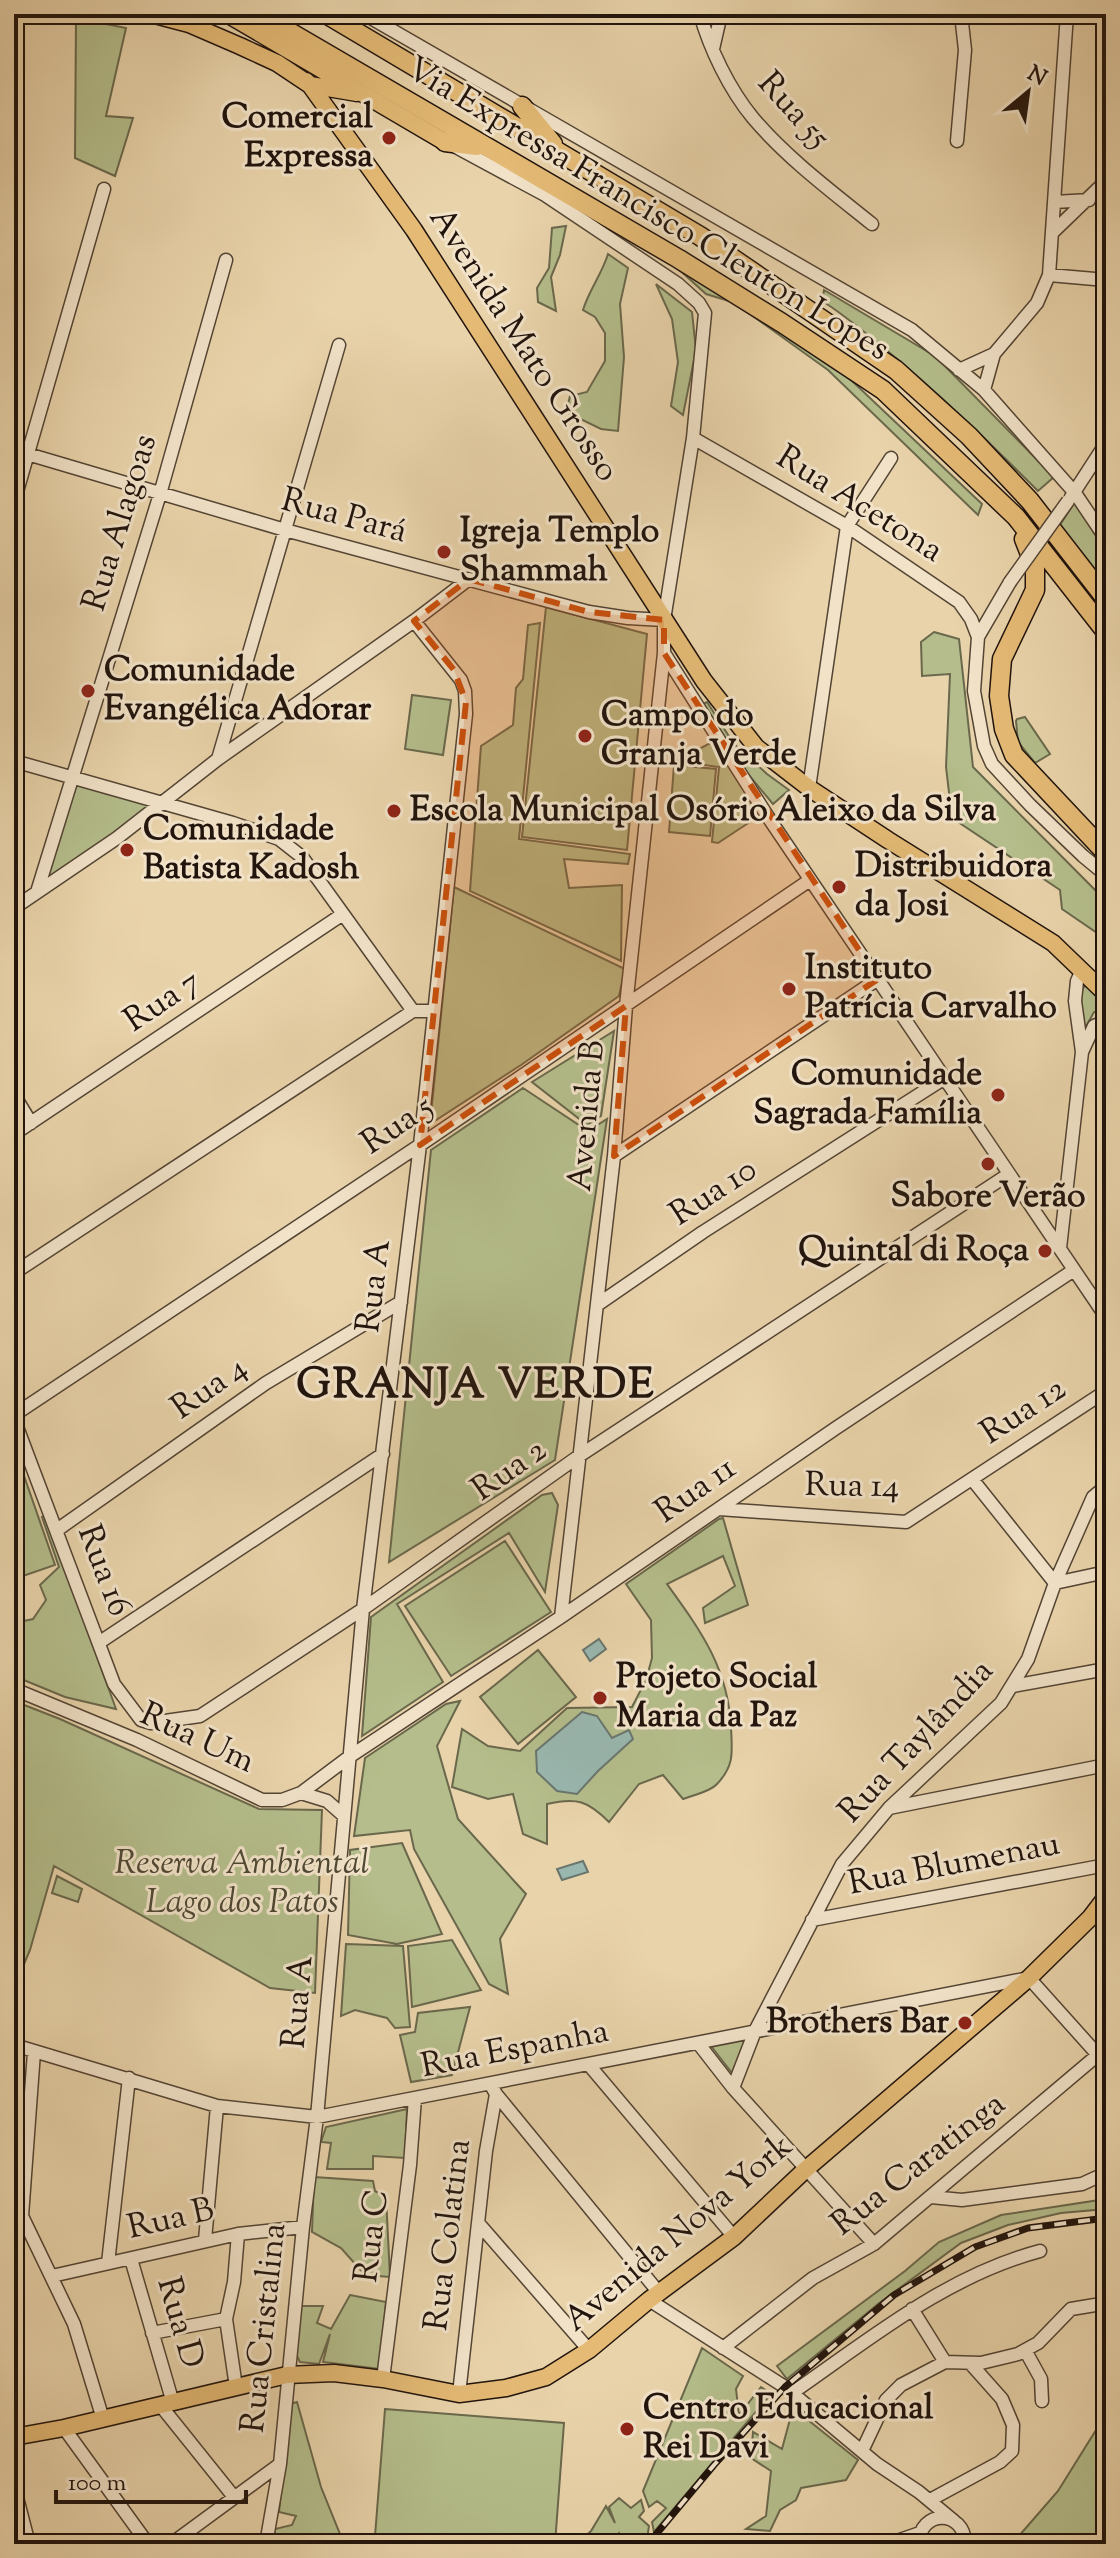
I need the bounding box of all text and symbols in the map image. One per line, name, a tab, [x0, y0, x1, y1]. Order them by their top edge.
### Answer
street label: Via Expressa Francisco Cleuton Lopes	[396, 46, 898, 374]
north arrow	[988, 52, 1068, 132]
text: N	[1021, 59, 1052, 96]
street label: Rua 55	[745, 61, 841, 161]
place label: Comercial Expressa	[221, 94, 374, 182]
marker: Comercial Expressa	[380, 129, 398, 147]
street label: Avenida Mato Grosso	[416, 198, 630, 492]
street label: Rua Alagoas	[71, 429, 171, 617]
street label: Rua Acetona	[766, 434, 952, 576]
street label: Rua Pará	[276, 477, 412, 557]
place label: Igreja Templo Shammah	[460, 508, 659, 596]
marker: Igreja Templo Shammah	[435, 543, 453, 561]
place label: Comunidade Evangélica Adorar	[104, 647, 371, 735]
marker: Comunidade Evangélica Adorar	[79, 682, 97, 700]
place label: Campo do Granja Verde	[601, 692, 797, 780]
marker: Campo do Granja Verde	[576, 727, 594, 745]
place label: Escola Municipal Osório Aleixo da Silva	[410, 787, 997, 836]
marker: Escola Municipal Osório Aleixo da Silva	[385, 802, 403, 820]
place label: Comunidade Batista Kadosh	[143, 806, 360, 894]
marker: Comunidade Batista Kadosh	[118, 841, 136, 859]
place label: Distribuidora da Josi	[855, 843, 1053, 931]
marker: Distribuidora da Josi	[830, 878, 848, 896]
place label: Instituto Patrícia Carvalho	[805, 945, 1057, 1033]
street label: Rua 7	[115, 958, 211, 1046]
marker: Instituto Patrícia Carvalho	[780, 980, 798, 998]
street label: Avenida B	[557, 1038, 619, 1194]
place label: Comunidade Sagrada Família	[753, 1051, 982, 1139]
street label: Rua 5	[352, 1084, 444, 1168]
marker: Comunidade Sagrada Família	[989, 1086, 1007, 1104]
street label: Rua 10	[661, 1147, 767, 1239]
marker: Sabore Verão	[979, 1155, 997, 1173]
place label: Sabore Verão	[890, 1173, 1086, 1222]
place label: Quintal di Roça	[798, 1227, 1029, 1276]
street label: Rua A	[345, 1237, 405, 1335]
marker: Quintal di Roça	[1036, 1242, 1054, 1260]
street label: Rua 4	[162, 1345, 258, 1433]
district label: GRANJA VERDE	[296, 1357, 656, 1417]
street label: Rua 12	[971, 1366, 1077, 1458]
street label: Rua 2	[462, 1427, 558, 1515]
street label: Rua 11	[645, 1445, 747, 1537]
street label: Rua 14	[804, 1462, 900, 1512]
street label: Rua 16	[63, 1518, 143, 1624]
street label: Rua Taylândia	[828, 1649, 1006, 1835]
place label: Projeto Social Maria da Paz	[616, 1654, 818, 1742]
marker: Projeto Social Maria da Paz	[591, 1689, 609, 1707]
street label: Rua Um	[131, 1691, 263, 1787]
street label: Rua Blumenau	[844, 1820, 1064, 1910]
park label: Reserva Ambiental Lago dos Patos	[115, 1840, 369, 1928]
street label: Rua A	[271, 1953, 327, 2051]
place label: Brothers Bar	[767, 1999, 949, 2048]
street label: Rua Espanha	[417, 2008, 613, 2092]
marker: Brothers Bar	[956, 2014, 974, 2032]
street label: Rua Caratinga	[821, 2081, 1017, 2249]
street label: Avenida Nova York	[554, 2123, 804, 2345]
street label: Rua Colatina	[413, 2136, 485, 2334]
street label: Rua B	[123, 2186, 219, 2254]
street label: Rua C	[343, 2187, 403, 2285]
street label: Rua Cristalina	[230, 2221, 300, 2435]
street label: Rua D	[143, 2272, 215, 2374]
place label: Centro Educacional Rei Davi	[643, 2385, 934, 2473]
marker: Centro Educacional Rei Davi	[618, 2420, 636, 2438]
scale bar	[56, 2454, 246, 2504]
text: 100 m	[68, 2467, 126, 2501]

